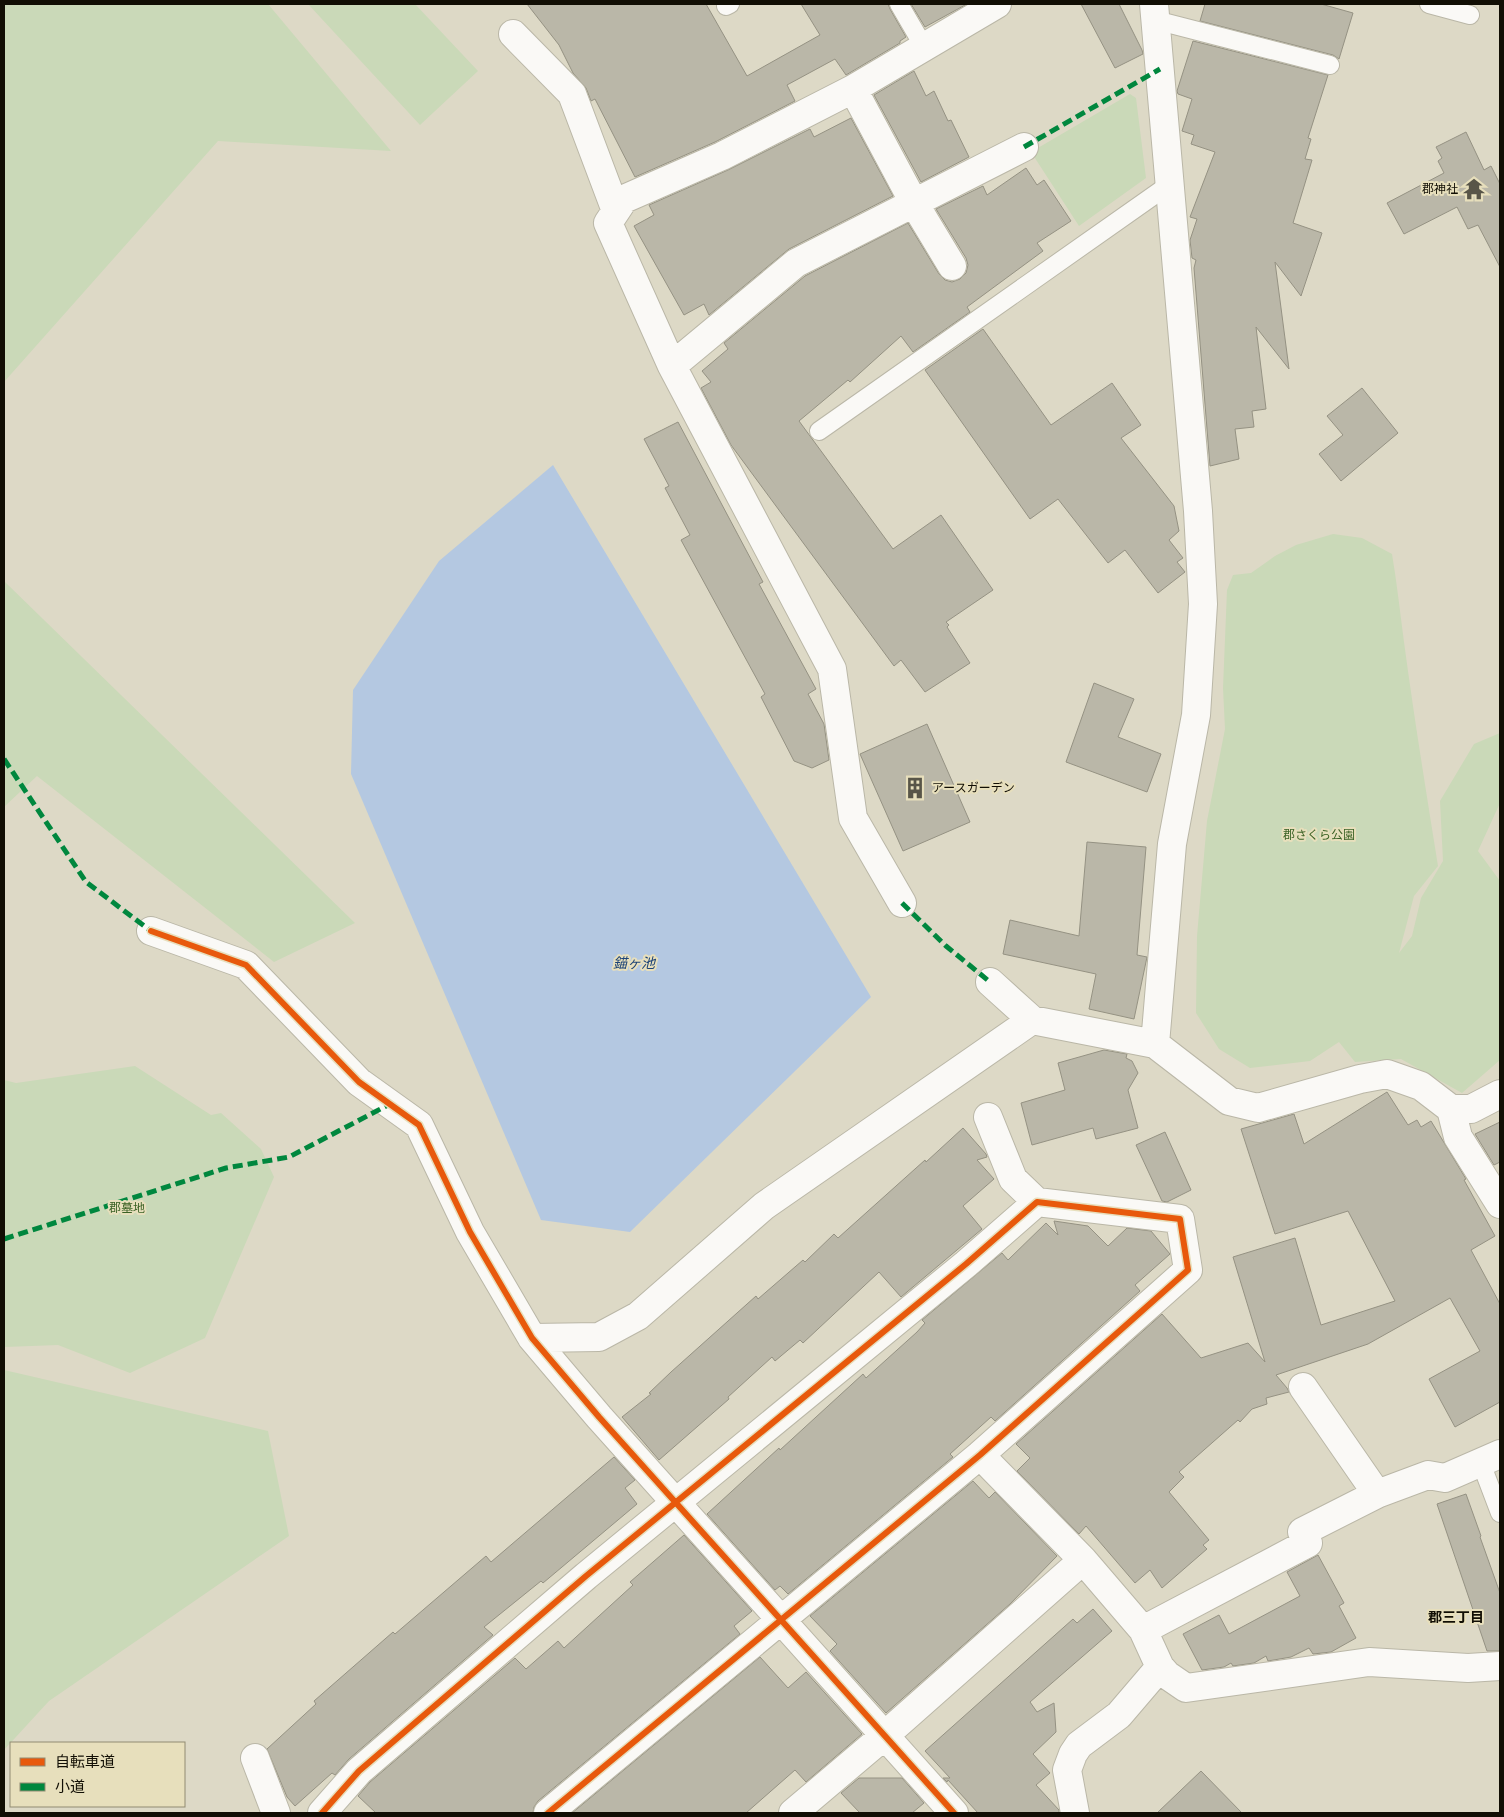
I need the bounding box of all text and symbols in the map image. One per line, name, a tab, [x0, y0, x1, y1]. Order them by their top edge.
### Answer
temple icon: 郡神社	[1461, 176, 1487, 202]
place label: 郡神社	[1422, 181, 1458, 196]
building icon: アースガーデン	[902, 775, 928, 801]
place label: アースガーデン	[932, 780, 1015, 795]
park label: 郡さくら公園	[1283, 827, 1355, 842]
water label: 錨ヶ池	[613, 954, 657, 972]
park label: 郡墓地	[109, 1200, 145, 1215]
district label: 郡三丁目	[1428, 1608, 1484, 1626]
legend	[10, 1742, 185, 1807]
text: 自転車道	[55, 1752, 115, 1771]
text: 小道	[55, 1777, 85, 1796]

